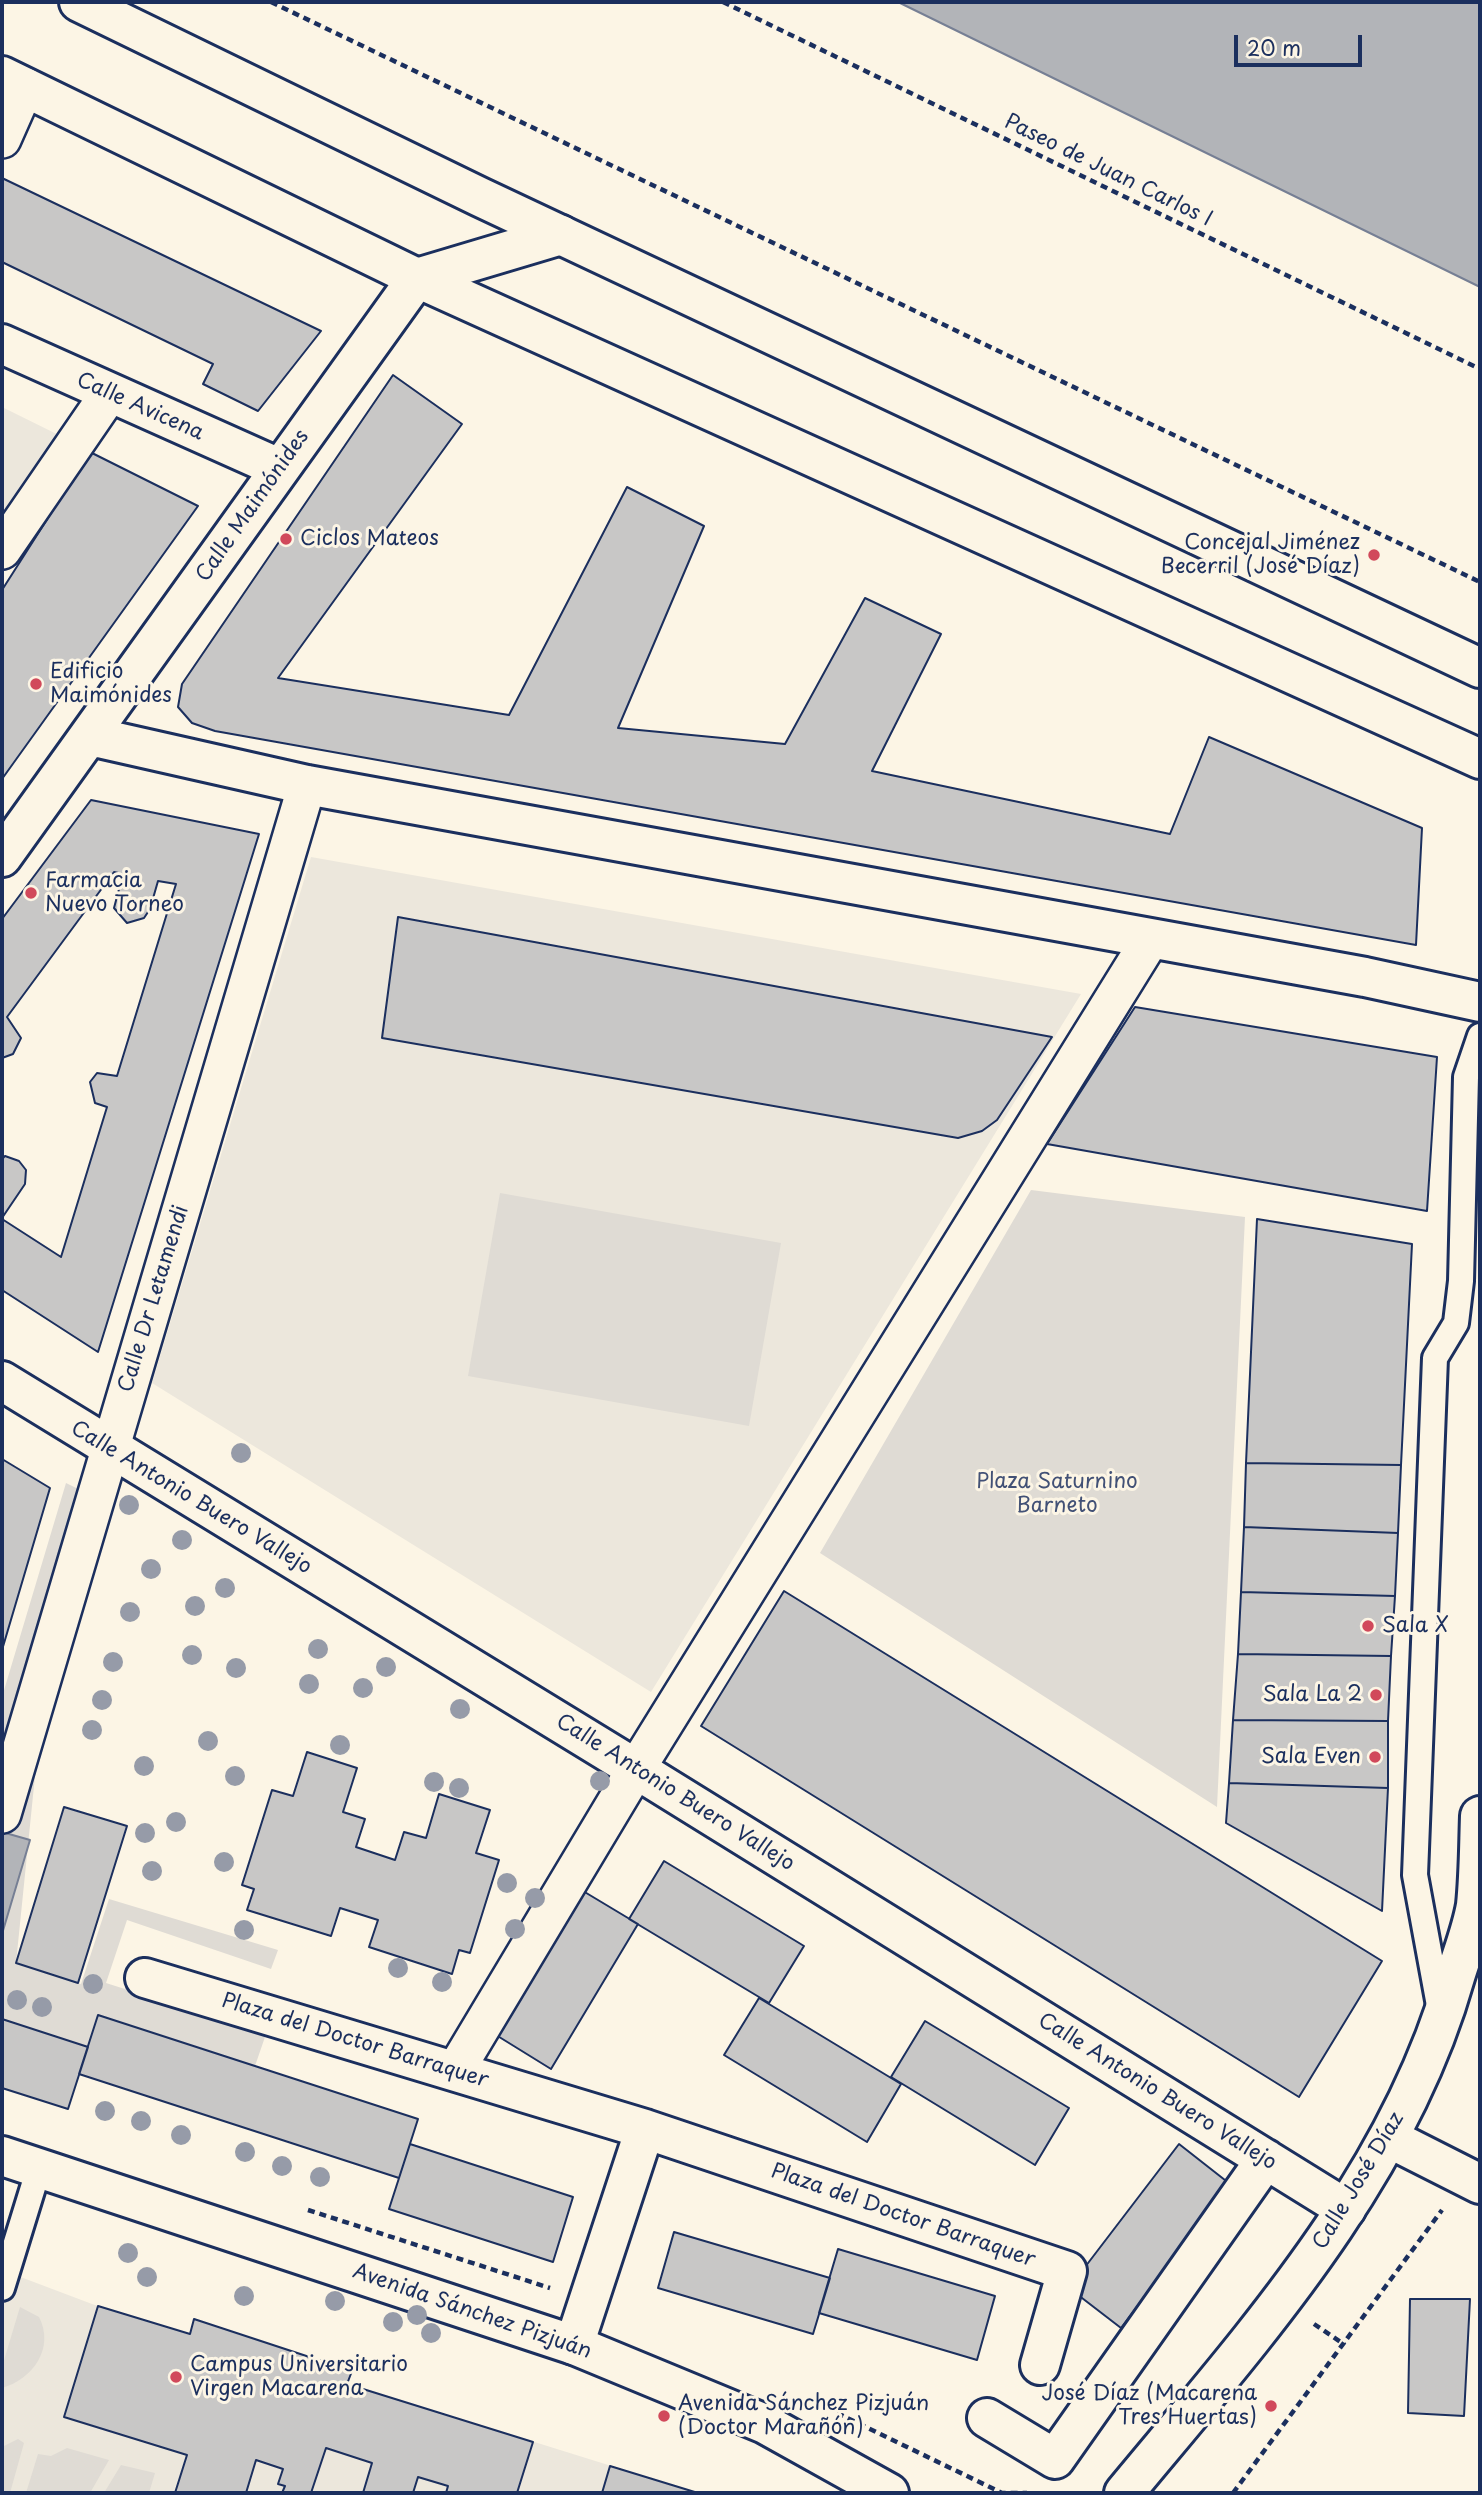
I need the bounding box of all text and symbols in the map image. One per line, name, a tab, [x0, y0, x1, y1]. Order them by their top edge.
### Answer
scale bar	[1237, 21, 1365, 65]
text: 20 m	[1247, 31, 1301, 63]
street label: Paseo de Juan Carlos I	[1000, 110, 1216, 232]
street label: Calle Avicena	[73, 368, 207, 446]
street label: Calle Maimónides	[191, 425, 315, 587]
place label: Ciclos Mateos	[300, 526, 439, 552]
place label: Concejal Jiménez Becerril (José Díaz)	[1161, 530, 1360, 580]
marker: Ciclos Mateos	[278, 531, 294, 547]
marker: Concejal Jiménez Becerril (José Díaz)	[1366, 547, 1382, 563]
place label: Edificio Maimónides	[50, 659, 172, 709]
marker: Edificio Maimónides	[28, 676, 44, 692]
place label: Farmacia Nuevo Torneo	[45, 868, 184, 918]
marker: Farmacia Nuevo Torneo	[23, 885, 39, 901]
street label: Calle Dr Letamendi	[114, 1203, 194, 1395]
street label: Calle Antonio Buero Vallejo	[66, 1416, 316, 1580]
park label: Plaza Saturnino Barneto	[976, 1469, 1138, 1519]
place label: Sala X	[1382, 1613, 1449, 1639]
marker: Sala X	[1360, 1618, 1376, 1634]
place label: Sala La 2	[1263, 1682, 1362, 1708]
marker: Sala La 2	[1368, 1687, 1384, 1703]
street label: Calle Antonio Buero Vallejo	[551, 1709, 799, 1877]
place label: Sala Even	[1261, 1744, 1361, 1770]
marker: Sala Even	[1367, 1749, 1383, 1765]
street label: Plaza del Doctor Barraquer	[218, 1988, 492, 2094]
street label: Calle Antonio Buero Vallejo	[1033, 2008, 1281, 2176]
street label: Calle José Díaz	[1308, 2108, 1410, 2254]
street label: Plaza del Doctor Barraquer	[768, 2159, 1038, 2273]
street label: Avenida Sánchez Pizjuán	[349, 2259, 595, 2365]
place label: Campus Universitario Virgen Macarena	[190, 2352, 408, 2402]
marker: Campus Universitario Virgen Macarena	[168, 2369, 184, 2385]
place label: José Díaz (Macarena Tres Huertas)	[1041, 2381, 1257, 2431]
place label: Avenida Sánchez Pizjuán (Doctor Marañón)	[678, 2391, 929, 2441]
marker: José Díaz (Macarena Tres Huertas)	[1263, 2398, 1279, 2414]
marker: Avenida Sánchez Pizjuán (Doctor Marañón)	[656, 2408, 672, 2424]

